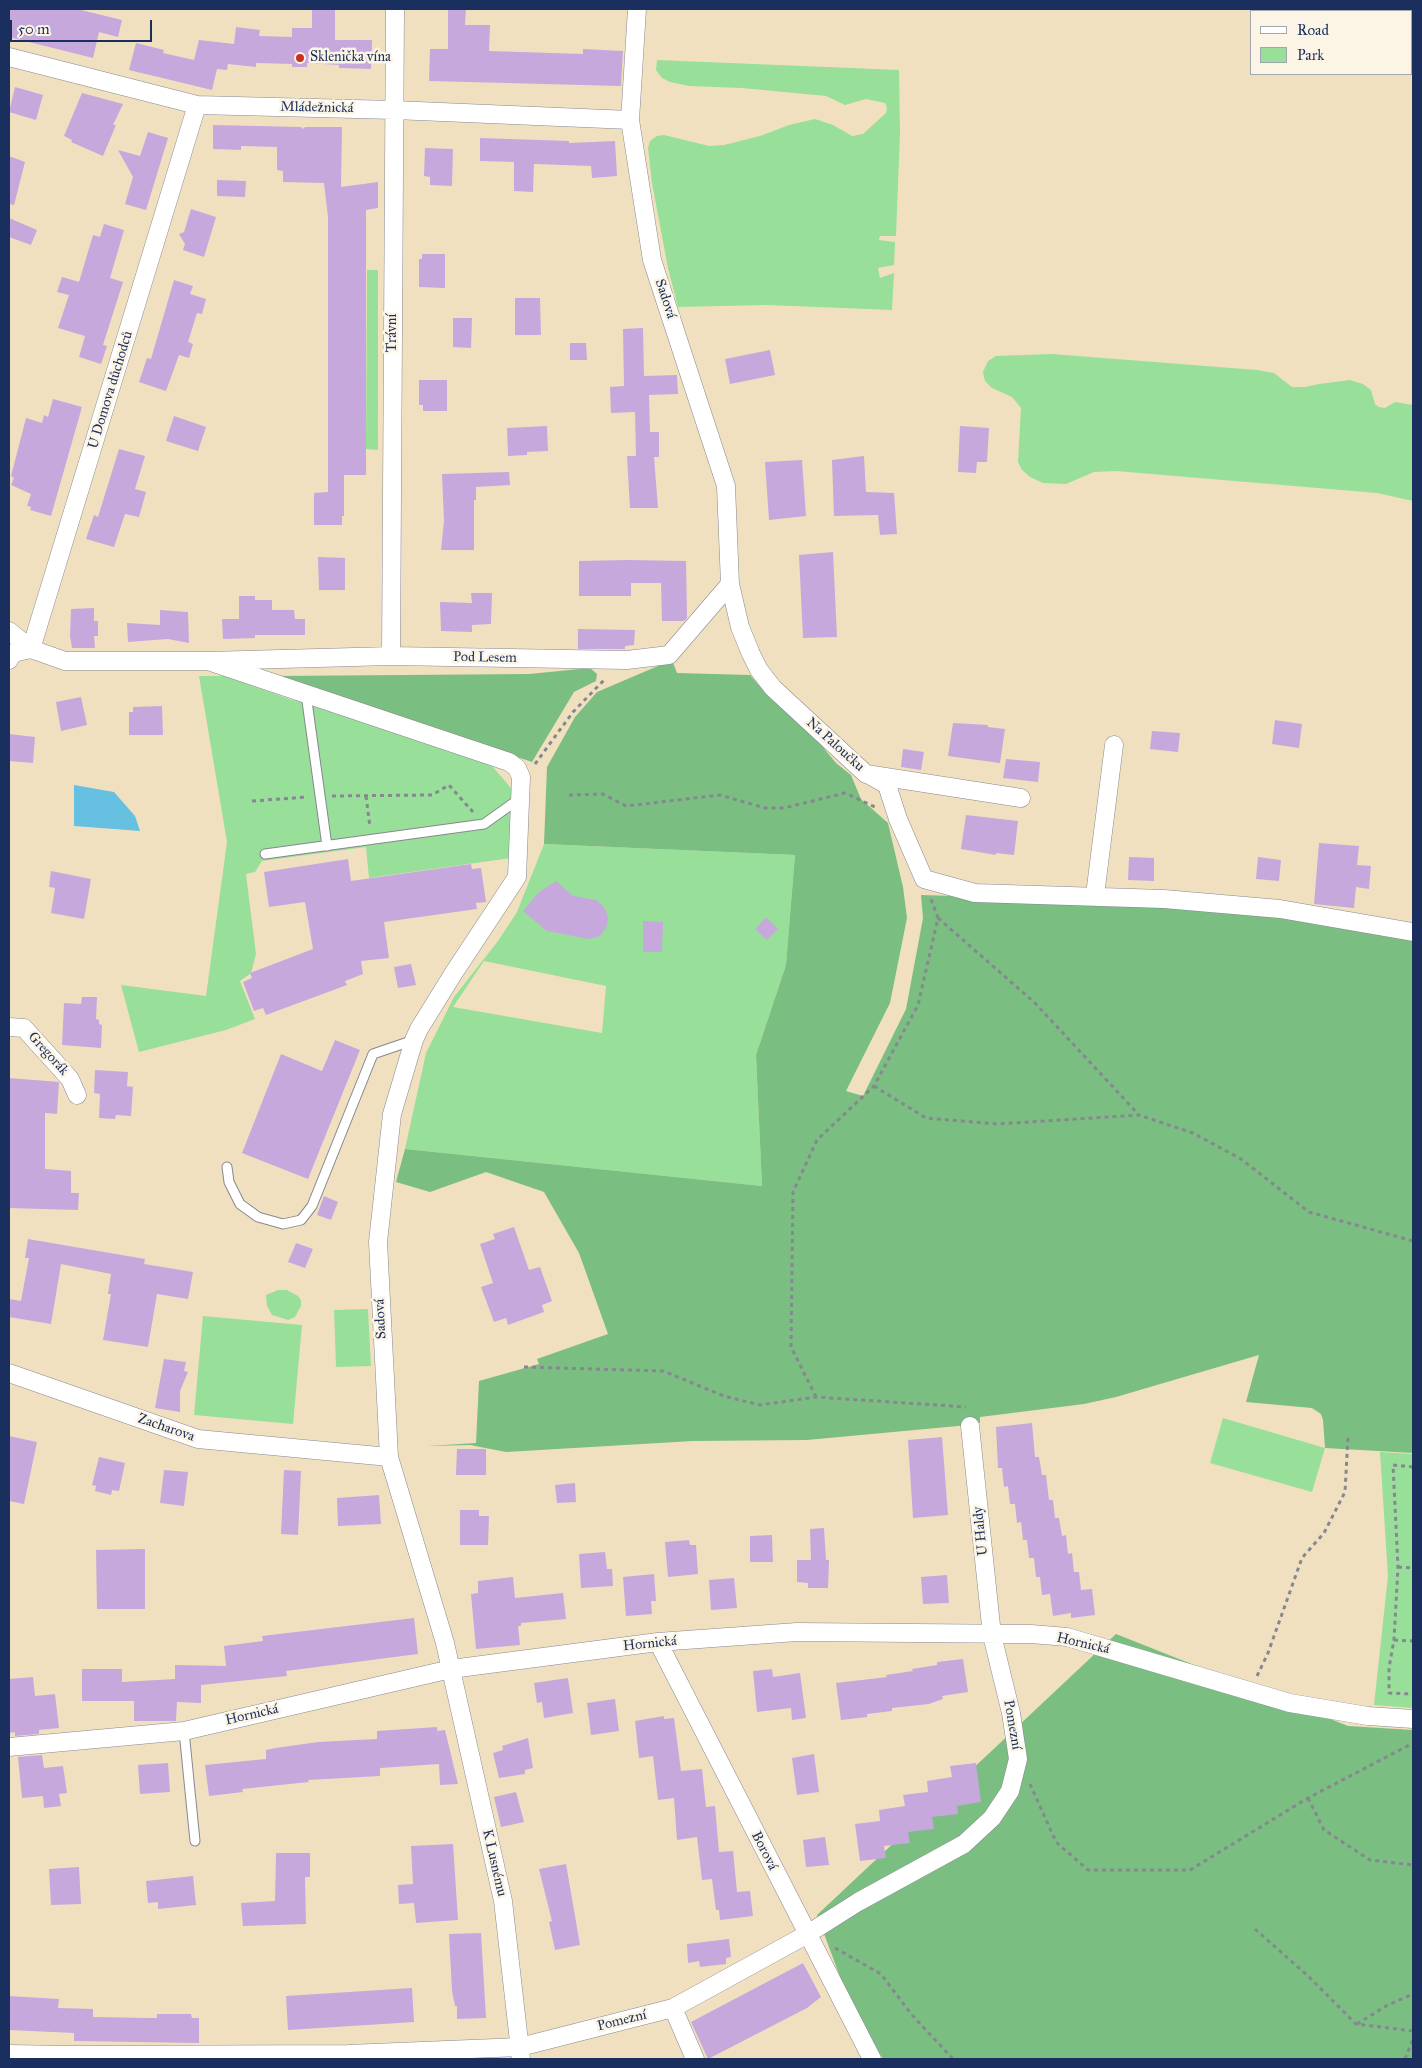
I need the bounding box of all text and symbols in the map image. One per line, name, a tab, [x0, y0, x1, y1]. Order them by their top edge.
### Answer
scale bar	[12, 10, 155, 42]
legend	[1250, 10, 1412, 75]
text: 50 m	[18, 20, 50, 38]
text: Road	[1297, 21, 1329, 39]
text: Park	[1297, 46, 1324, 64]
place label: Sklenička vína	[310, 50, 391, 66]
marker: Sklenička vína	[294, 52, 306, 64]
street label: Mládežnická	[280, 99, 354, 117]
street label: Sadová	[651, 277, 679, 321]
street label: Trávní	[385, 314, 401, 352]
street label: U Domova důchodců	[85, 329, 137, 451]
street label: Pod Lesem	[453, 649, 517, 667]
street label: Na Paloučku	[802, 715, 868, 775]
street label: Gregorák	[24, 1029, 72, 1079]
street label: Sadová	[372, 1298, 390, 1340]
street label: Zacharova	[135, 1410, 197, 1446]
street label: U Haldy	[970, 1506, 992, 1556]
street label: Hornická	[1055, 1630, 1111, 1658]
street label: Hornická	[622, 1633, 678, 1655]
street label: Pomezní	[999, 1699, 1025, 1751]
street label: Hornická	[224, 1701, 280, 1729]
street label: K Lusnému	[478, 1828, 510, 1898]
street label: Borová	[747, 1829, 781, 1873]
street label: Pomezní	[596, 2007, 648, 2035]

